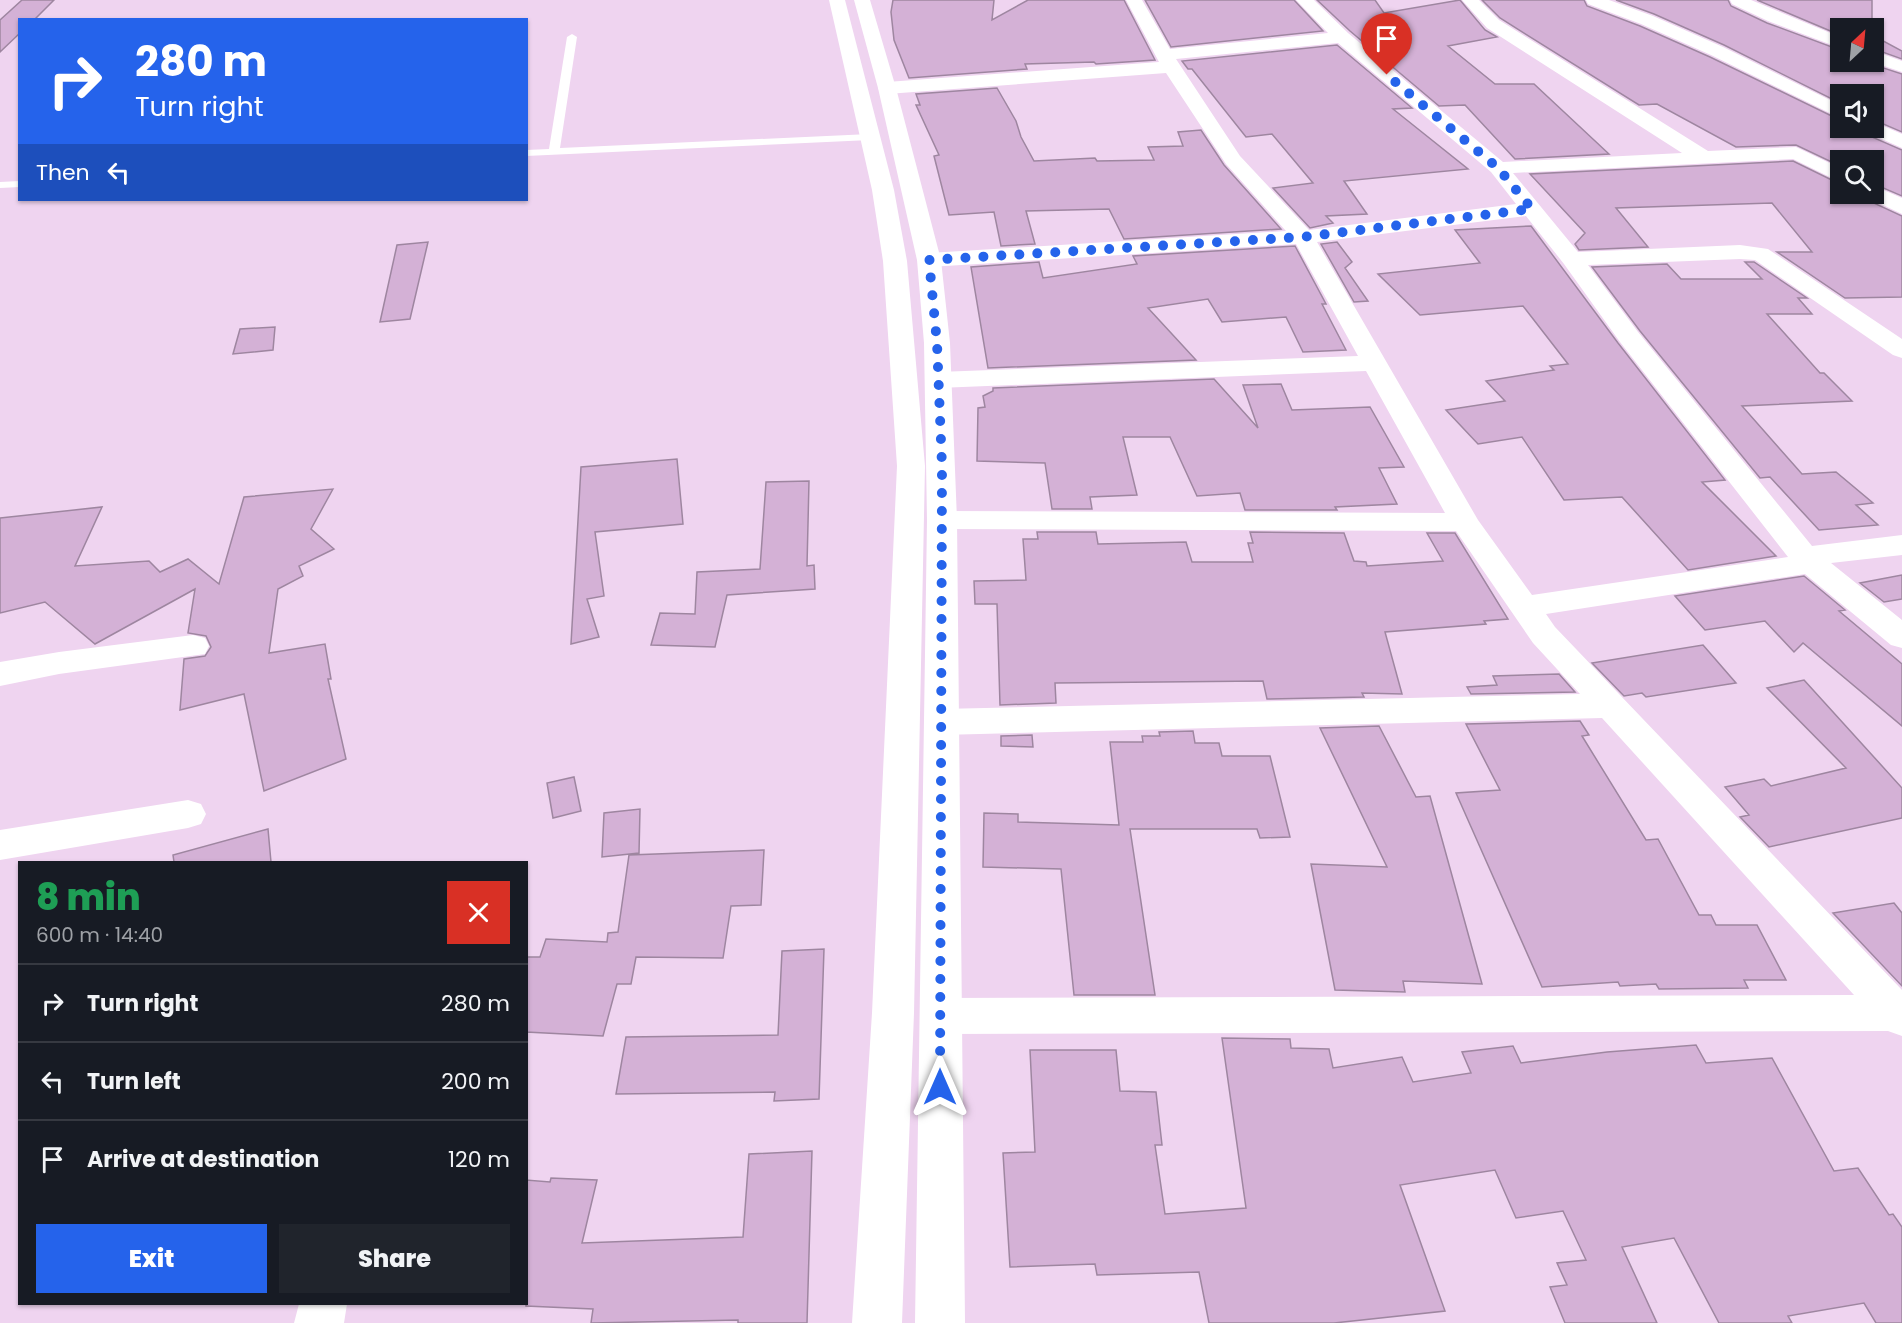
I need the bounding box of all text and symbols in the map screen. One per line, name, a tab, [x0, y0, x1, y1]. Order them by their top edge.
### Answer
pin	[1361, 13, 1412, 75]
north arrow	[1830, 18, 1884, 72]
map controls	[1830, 18, 1884, 204]
icon: arrive	[1370, 22, 1403, 55]
text: 280 m	[135, 32, 267, 91]
icon: right	[36, 42, 114, 120]
button: sound	[1830, 84, 1884, 138]
text: Turn right	[135, 88, 264, 125]
button: search	[1830, 150, 1884, 204]
icon: left	[102, 156, 135, 189]
text: Then	[36, 157, 90, 188]
text: 8 min	[36, 872, 141, 923]
button: close	[447, 881, 510, 944]
text: 600 m · 14:40	[36, 921, 163, 949]
icon: right	[36, 987, 69, 1020]
text: Turn right	[87, 988, 198, 1019]
text: 280 m	[441, 988, 510, 1019]
position arrow	[908, 1055, 972, 1119]
icon: left	[36, 1065, 69, 1098]
text: Turn left	[87, 1066, 181, 1097]
text: 200 m	[441, 1066, 510, 1097]
icon: arrive	[36, 1143, 69, 1176]
text: Arrive at destination	[87, 1144, 319, 1175]
text: 120 m	[448, 1144, 510, 1175]
button: Exit	[36, 1224, 267, 1293]
button: Share	[279, 1224, 510, 1293]

